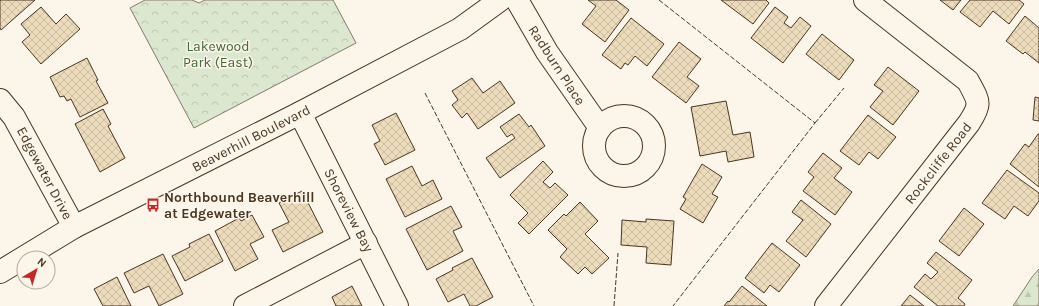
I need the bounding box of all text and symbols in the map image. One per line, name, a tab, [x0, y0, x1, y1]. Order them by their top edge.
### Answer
street label: Radburn Place	[524, 22, 589, 108]
park label: Lakewood Park (East)	[183, 38, 253, 71]
street label: Beaverhill Boulevard	[189, 101, 313, 176]
street label: Rockcliffe Road	[901, 119, 976, 208]
street label: Edgewater Drive	[13, 124, 76, 223]
street label: Shoreview Bay	[320, 166, 377, 255]
place label: Northbound Beaverhill at Edgewater	[164, 189, 315, 222]
bus stop icon: Northbound Beaverhill at Edgewater	[145, 197, 161, 213]
north arrow	[16, 250, 56, 290]
text: N	[35, 255, 49, 270]

